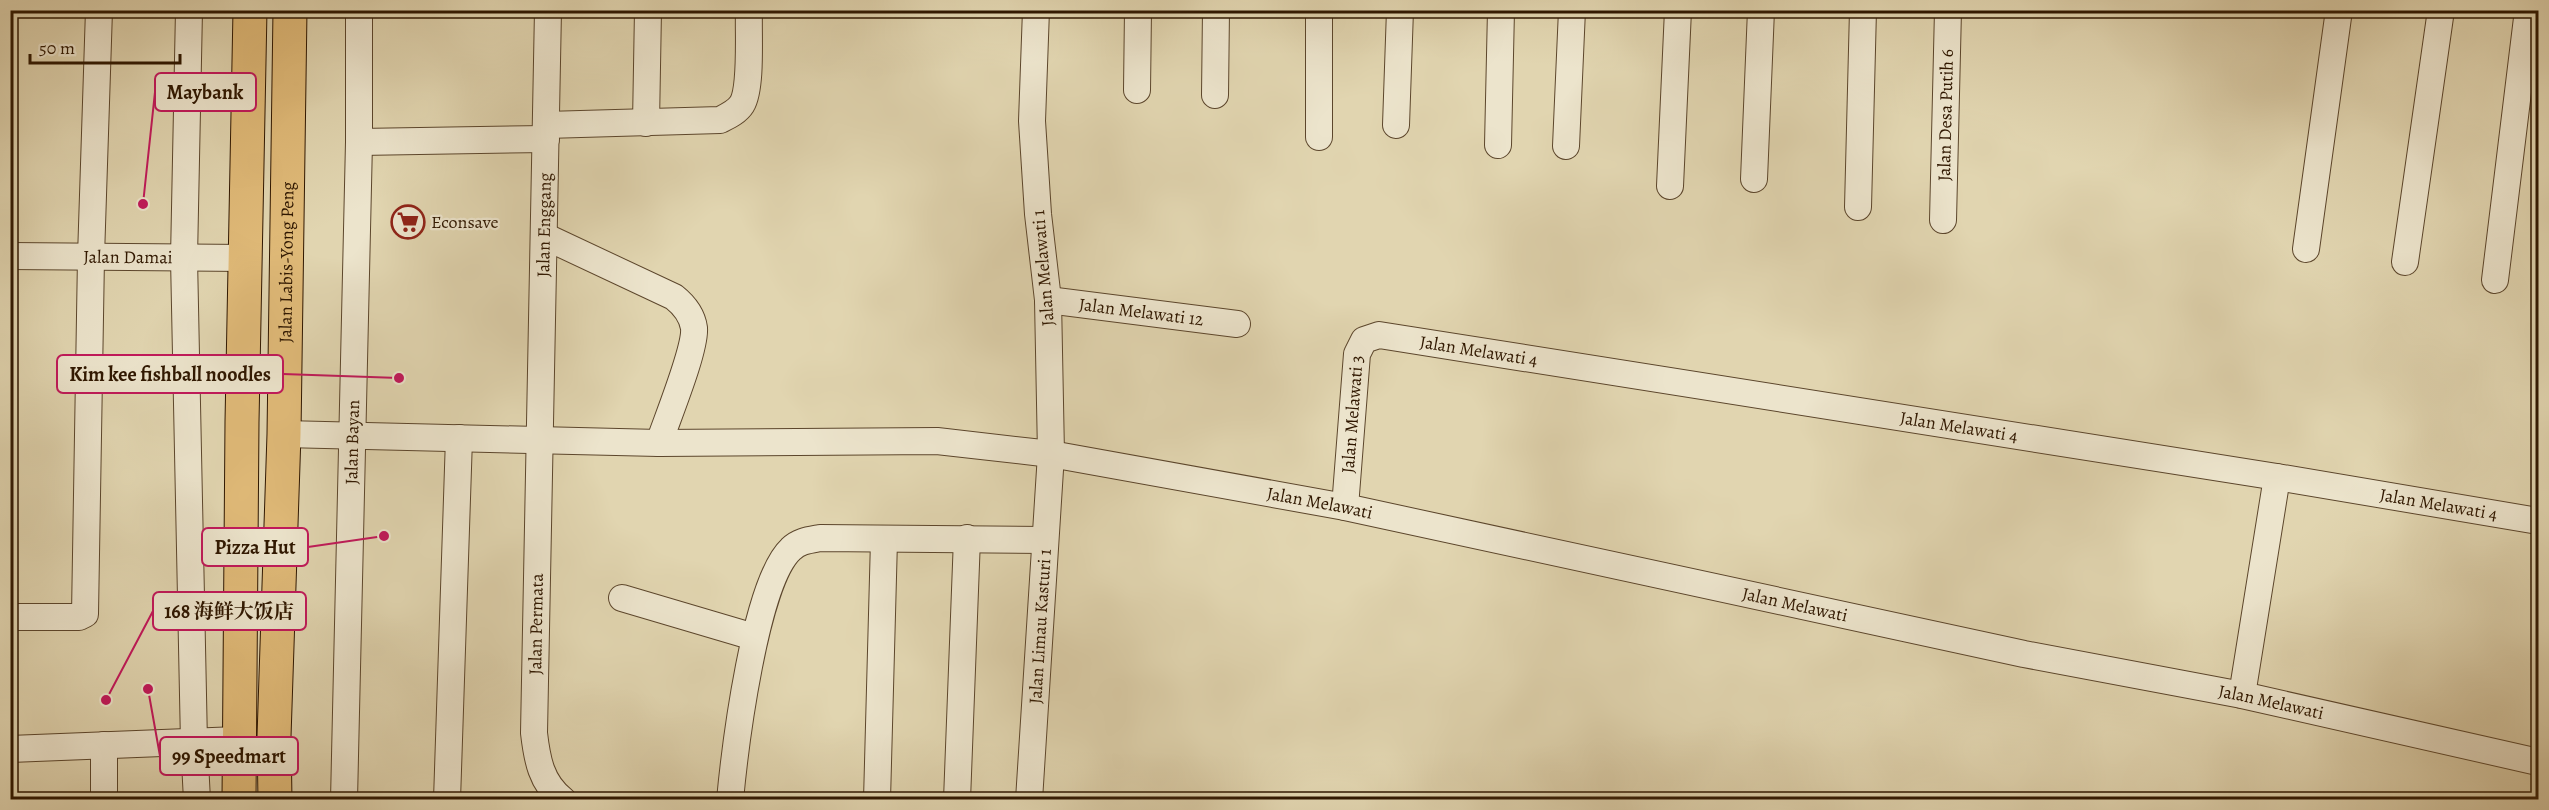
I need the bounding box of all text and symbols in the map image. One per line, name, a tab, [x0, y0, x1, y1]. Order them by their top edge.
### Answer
scale bar	[30, 27, 180, 65]
text: 50 m	[39, 36, 75, 60]
street label: Jalan Desa Putih 6	[1932, 49, 1959, 181]
callout: Maybank	[155, 73, 256, 111]
text: Maybank	[167, 79, 244, 106]
street label: Jalan Enggang	[531, 172, 557, 278]
street label: Jalan Labis-Yong Peng	[273, 181, 300, 343]
supermarket icon: Econsave	[390, 204, 426, 240]
street label: Jalan Melawati 1	[1026, 209, 1060, 327]
place label: Econsave	[431, 210, 498, 234]
street label: Jalan Damai	[83, 245, 173, 269]
street label: Jalan Melawati 12	[1077, 292, 1205, 332]
street label: Jalan Melawati 4	[1418, 330, 1539, 372]
street label: Jalan Melawati 3	[1336, 354, 1369, 474]
callout: Kim kee fishball noodles	[57, 355, 283, 393]
text: Kim kee fishball noodles	[69, 361, 271, 388]
street label: Jalan Bayan	[339, 399, 365, 485]
street label: Jalan Melawati 4	[1898, 406, 2019, 448]
street label: Jalan Melawati	[1265, 481, 1375, 525]
street label: Jalan Melawati 4	[2378, 483, 2499, 526]
callout: Pizza Hut	[202, 528, 308, 566]
text: Pizza Hut	[214, 534, 296, 561]
street label: Jalan Limau Kasturi 1	[1023, 548, 1057, 705]
street label: Jalan Permata	[523, 572, 549, 675]
street label: Jalan Melawati	[1740, 581, 1850, 627]
callout: 168 海鲜大饭店	[153, 592, 306, 630]
text: 168 海鲜大饭店	[164, 598, 294, 625]
street label: Jalan Melawati	[2216, 679, 2326, 725]
callout: 99 Speedmart	[160, 737, 298, 775]
text: 99 Speedmart	[172, 743, 286, 770]

